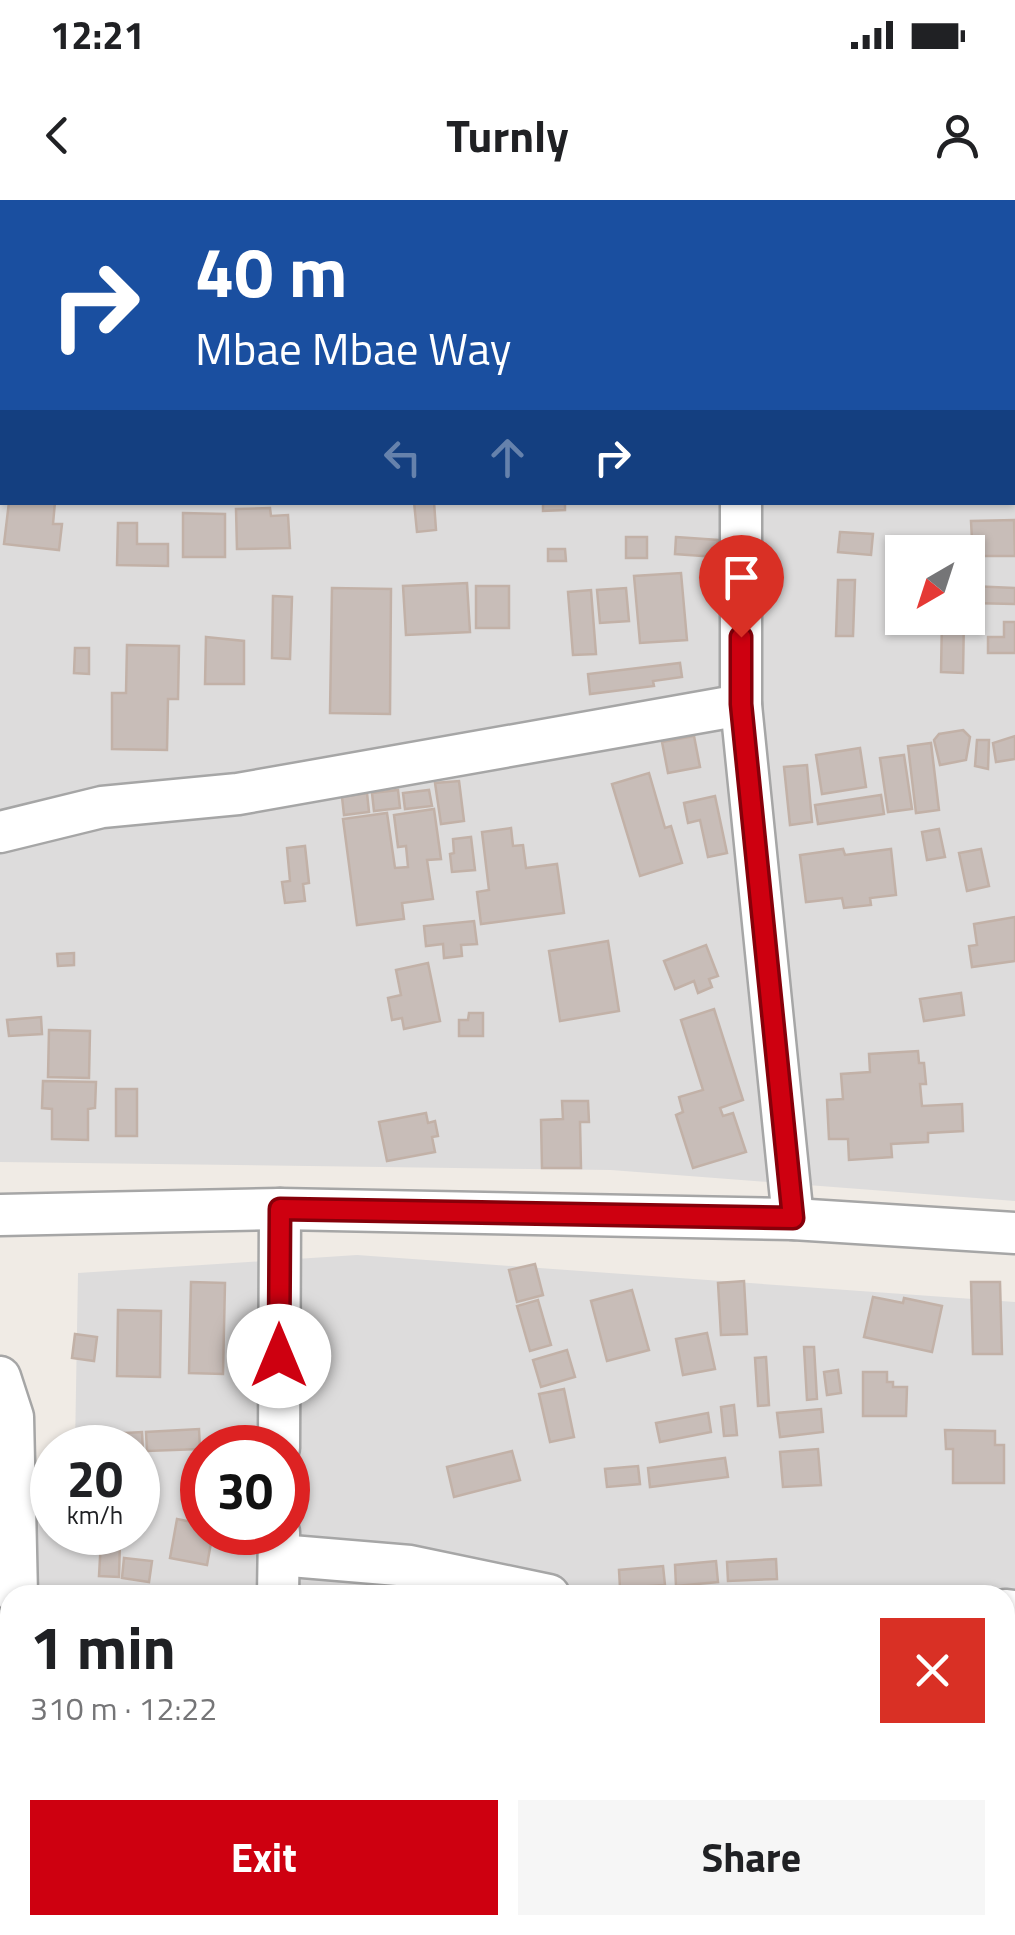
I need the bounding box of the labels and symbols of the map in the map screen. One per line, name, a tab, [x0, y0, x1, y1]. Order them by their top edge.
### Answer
pin	[699, 535, 784, 638]
north arrow	[885, 535, 985, 635]
position arrow	[227, 1304, 331, 1408]
speed limit sign: 30	[180, 1425, 310, 1555]

